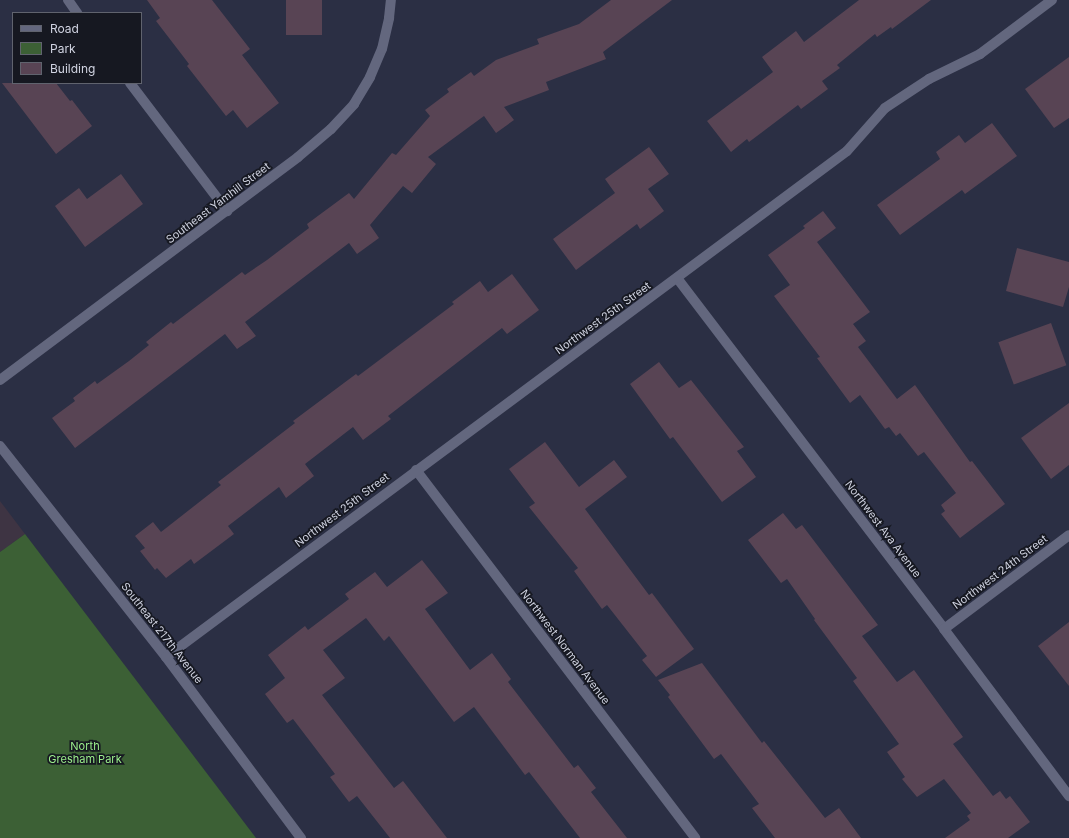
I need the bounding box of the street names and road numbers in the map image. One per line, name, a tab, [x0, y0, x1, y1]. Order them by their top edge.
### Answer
street label: Southeast Yamhill Street	[163, 160, 273, 246]
street label: Northwest 25th Street	[553, 279, 653, 357]
street label: Northwest 25th Street	[292, 470, 392, 550]
street label: Northwest Ava Avenue	[842, 478, 924, 580]
street label: Northwest 24th Street	[950, 532, 1050, 612]
street label: Southeast 217th Avenue	[118, 580, 206, 686]
street label: Northwest Norman Avenue	[518, 587, 612, 707]

